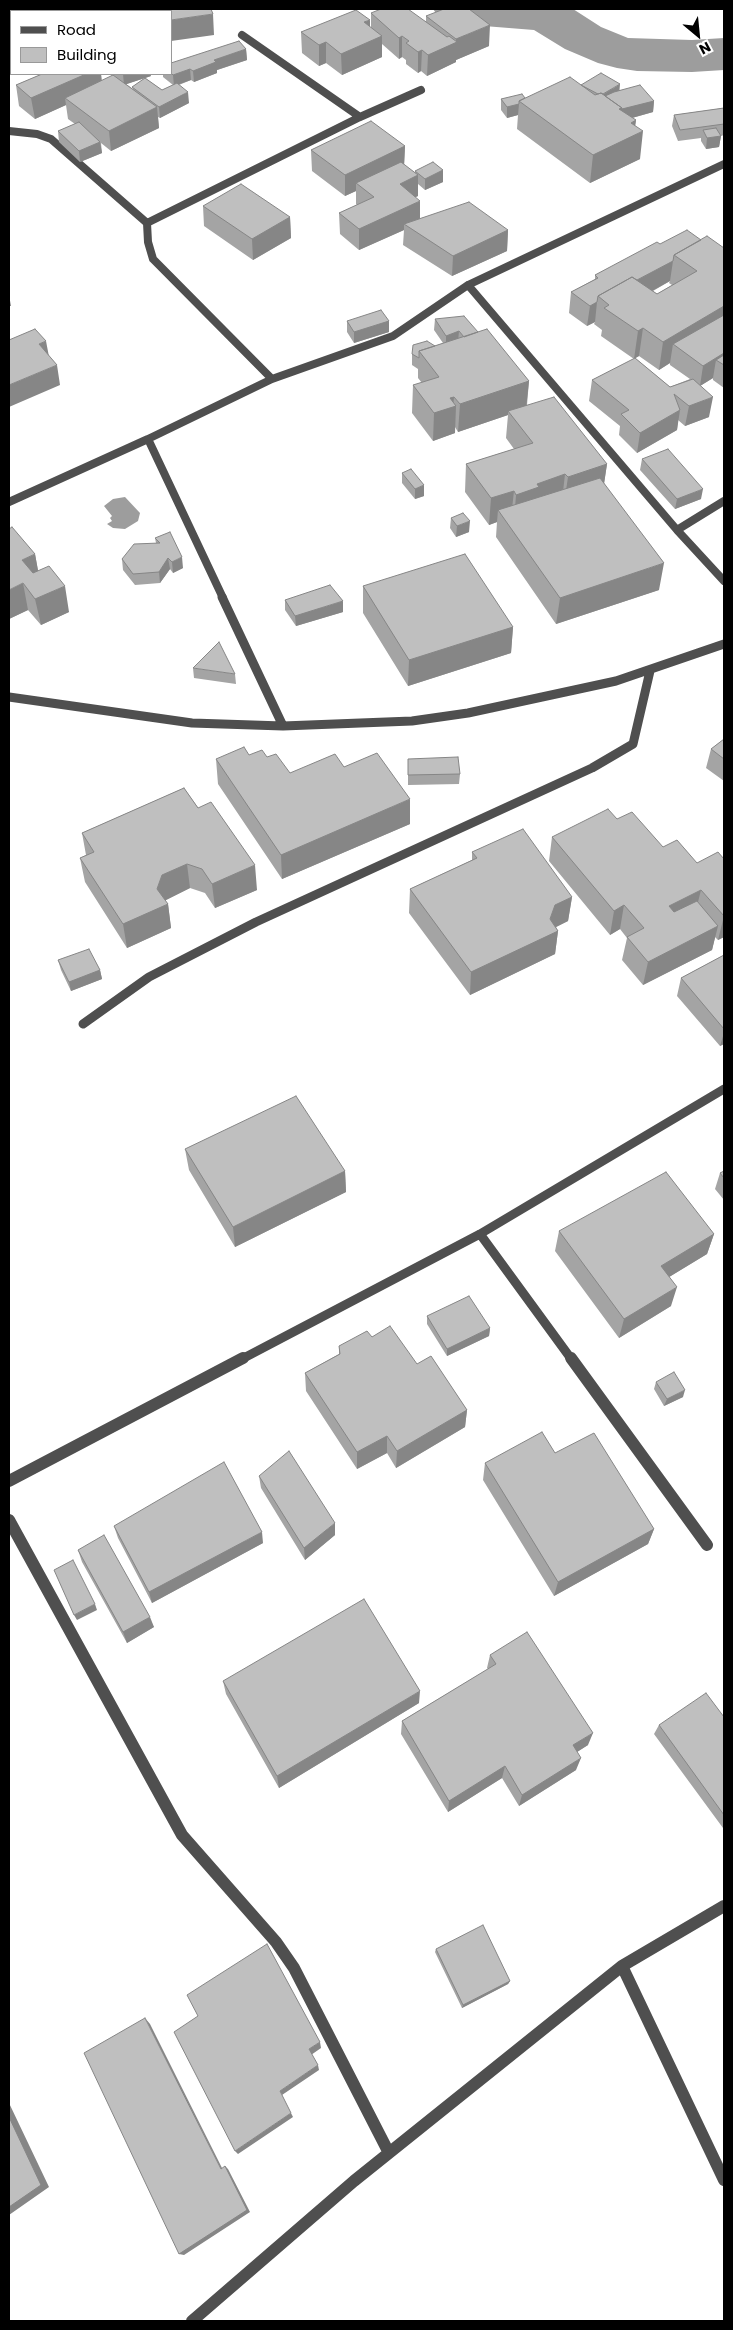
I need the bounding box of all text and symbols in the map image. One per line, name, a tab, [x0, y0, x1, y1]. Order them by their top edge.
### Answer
legend	[10, 10, 172, 75]
north arrow	[673, 10, 723, 60]
text: Road	[57, 19, 96, 40]
text: N	[696, 37, 714, 60]
text: Building	[57, 44, 117, 65]

